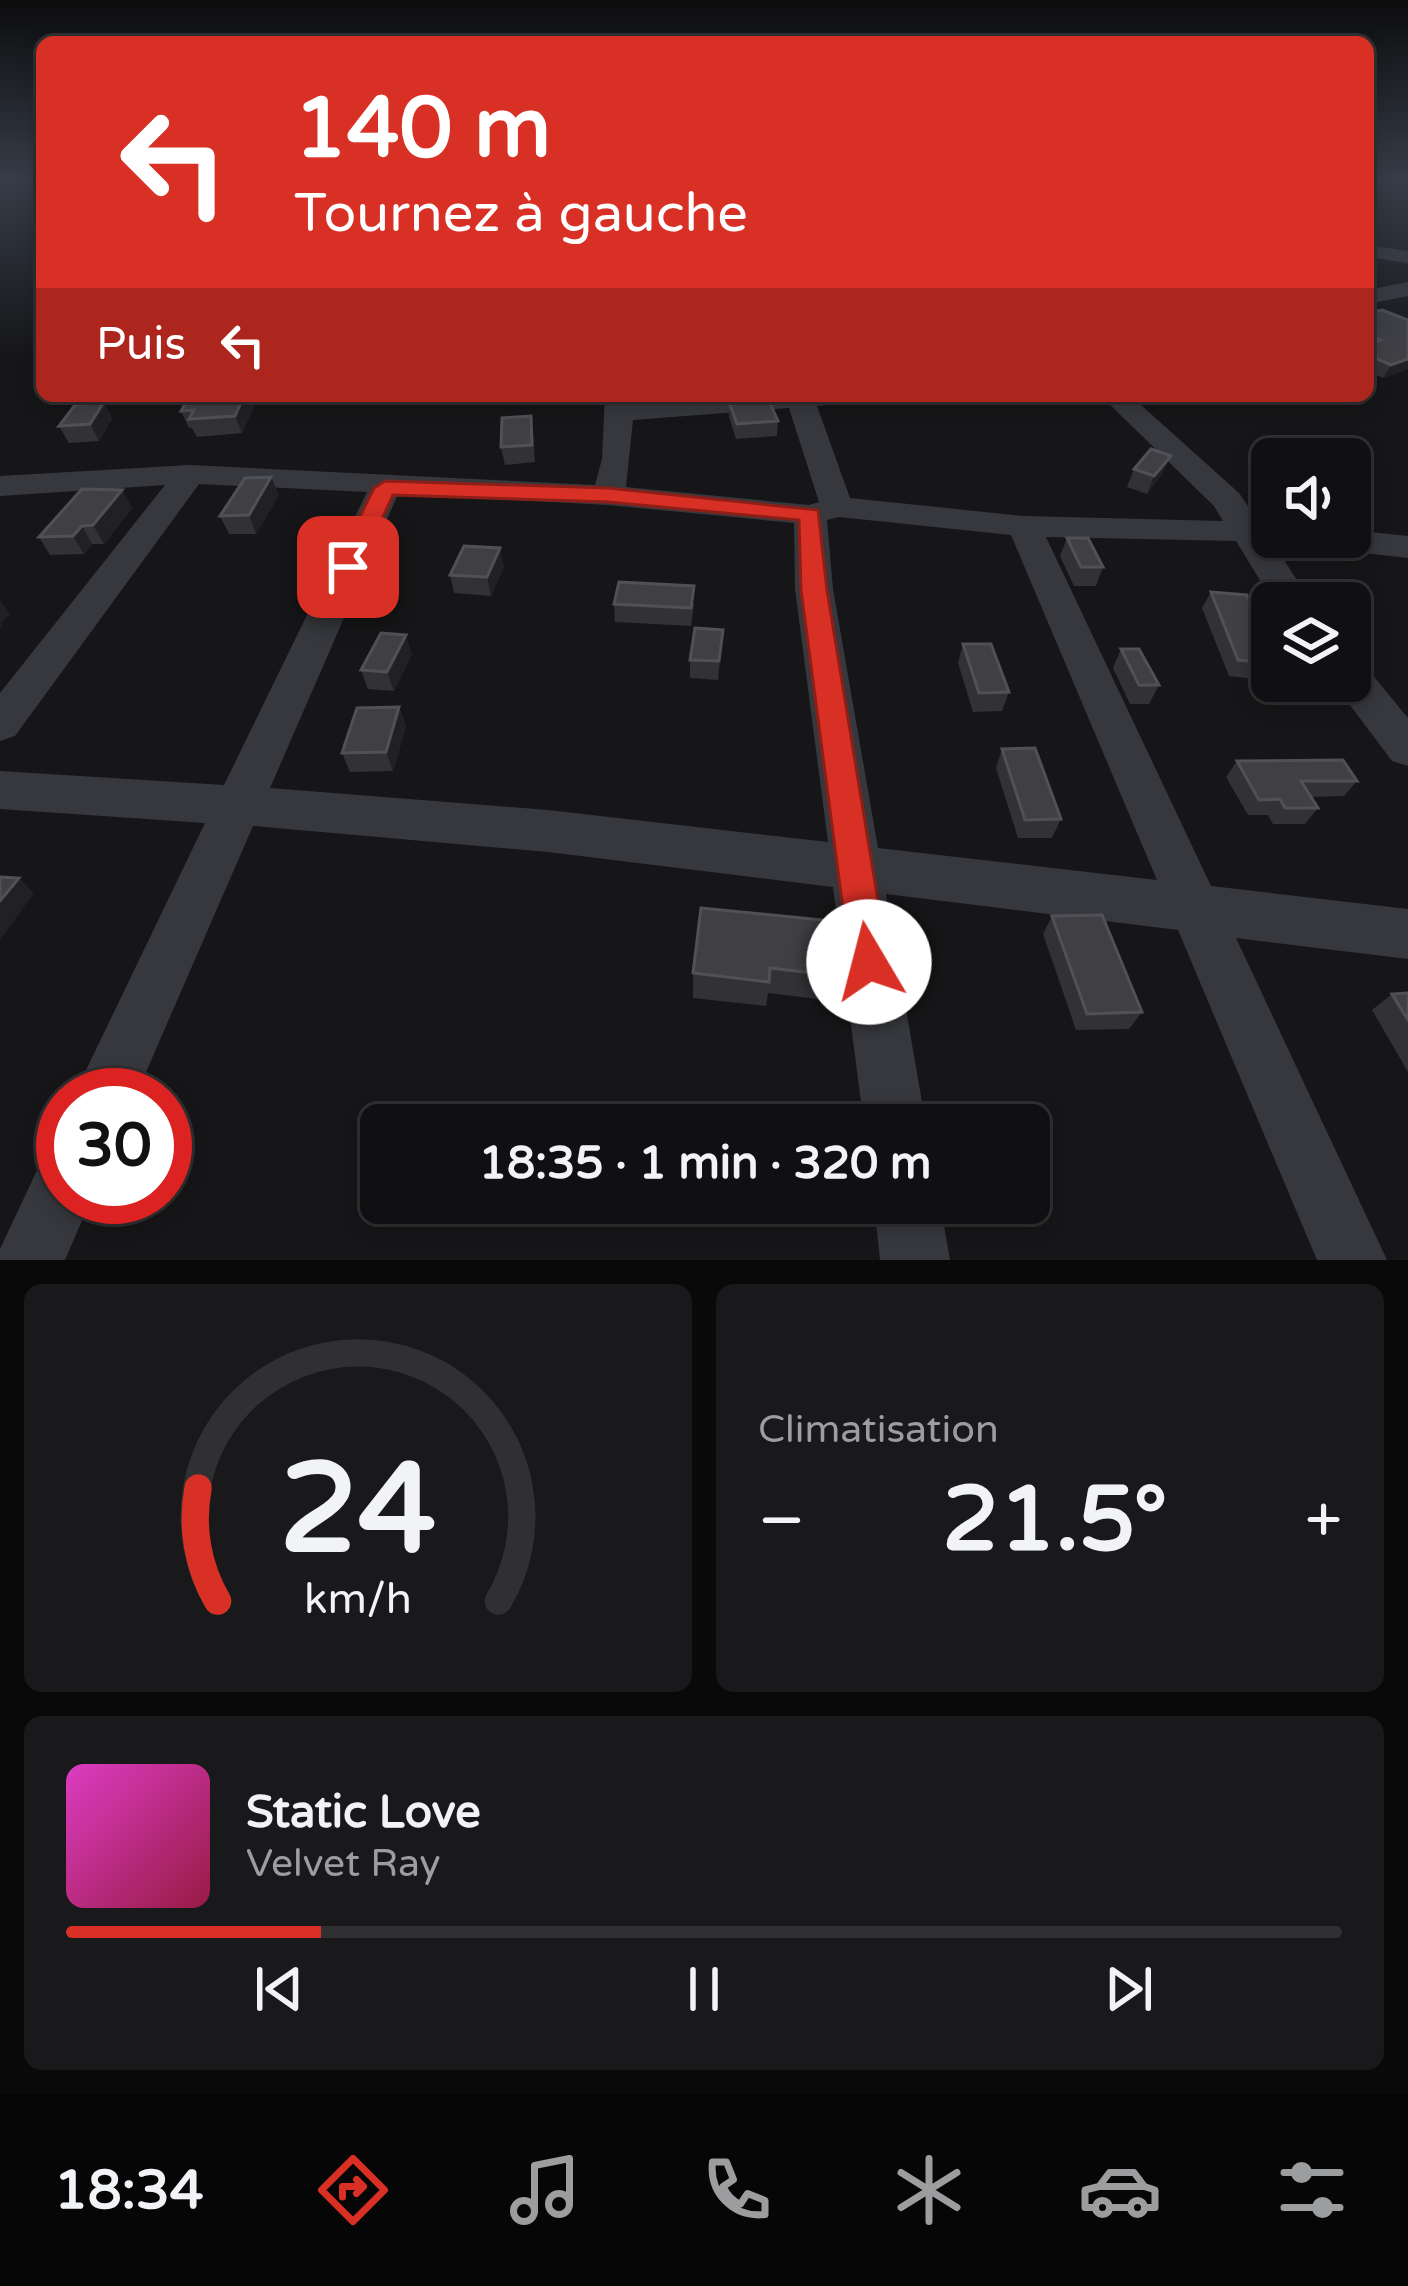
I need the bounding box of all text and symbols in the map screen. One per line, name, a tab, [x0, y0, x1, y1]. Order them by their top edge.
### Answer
text: 140 m	[294, 79, 551, 180]
icon: left	[96, 84, 252, 240]
text: Tournez à gauche	[294, 181, 748, 246]
icon: left	[210, 312, 276, 378]
text: Puis	[96, 318, 186, 372]
map controls	[1251, 438, 1371, 702]
button: sound	[1251, 438, 1371, 558]
pin	[297, 516, 399, 618]
icon: arrive	[315, 534, 381, 600]
button: layers	[1251, 582, 1371, 702]
position arrow	[806, 899, 932, 1025]
speed limit sign: 30	[36, 1068, 192, 1224]
text: 18:35 · 1 min · 320 m	[479, 1137, 931, 1191]
text: Climatisation	[758, 1406, 999, 1453]
text: 24	[280, 1435, 436, 1586]
text: 21.5°	[942, 1466, 1168, 1575]
text: −	[758, 1481, 805, 1561]
text: +	[1305, 1481, 1342, 1561]
text: km/h	[304, 1574, 412, 1625]
text: Static Love	[246, 1786, 481, 1840]
text: Velvet Ray	[246, 1840, 441, 1887]
icon: previous	[246, 1956, 312, 2022]
icon: pause	[671, 1956, 737, 2022]
icon: next	[1096, 1956, 1162, 2022]
icon: directions	[311, 2148, 395, 2232]
icon: music	[503, 2148, 587, 2232]
icon: phone	[695, 2148, 779, 2232]
icon: climate	[887, 2148, 971, 2232]
icon: car	[1078, 2148, 1162, 2232]
icon: filters	[1270, 2148, 1354, 2232]
text: 18:34	[54, 2158, 204, 2223]

